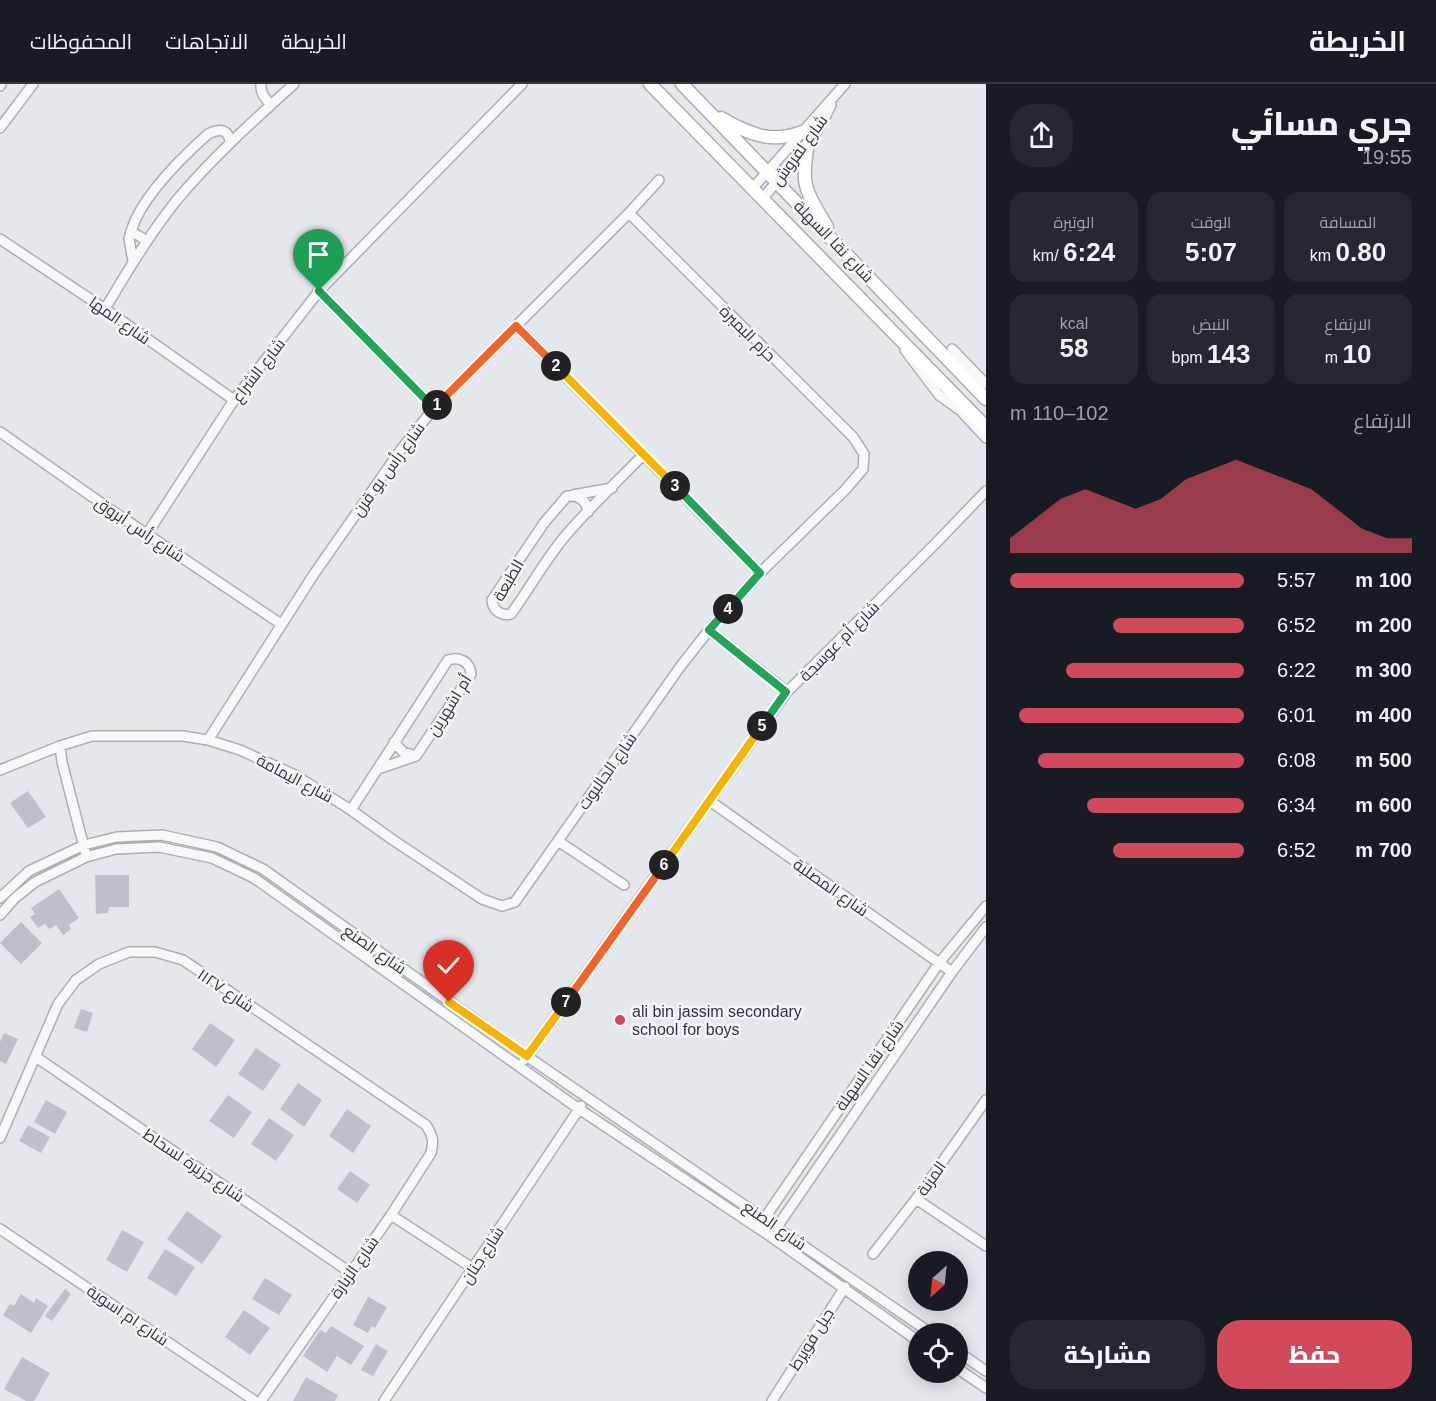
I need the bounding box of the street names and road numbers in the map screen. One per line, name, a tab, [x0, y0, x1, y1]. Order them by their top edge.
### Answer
street label: شارع لفروش	[768, 112, 833, 191]
street label: شارع نقا السهلة	[788, 197, 877, 288]
street label: شارع المها	[84, 293, 153, 350]
street label: حزم البمبرة	[714, 302, 779, 367]
street label: شارع الشراع	[228, 335, 291, 407]
street label: شارع رأس بو قرن	[348, 419, 430, 521]
street label: شارع رأس أبروق	[90, 493, 188, 568]
street label: الطبعة	[490, 557, 528, 604]
street label: شارع أم عوسجة	[795, 597, 885, 687]
street label: أم اشهرين	[423, 671, 477, 740]
street label: شارع الجالبوت	[575, 730, 643, 815]
street label: شارع اليمامة	[252, 751, 336, 808]
street label: شارع المصلبة	[788, 855, 871, 922]
street label: شارع الصنع	[338, 922, 409, 980]
street label: شارع ١١٢٧	[193, 966, 257, 1018]
street label: شارع نقا السهلة	[832, 1017, 909, 1115]
street label: شارع جزيرة لسحاط	[138, 1125, 247, 1208]
street label: المزنة	[914, 1158, 950, 1199]
street label: شارع الصنع	[738, 1198, 809, 1256]
street label: شارع جنان	[458, 1224, 510, 1289]
street label: شارع الزبارة	[327, 1233, 384, 1303]
street label: شارع ام اسوية	[82, 1282, 172, 1351]
street label: جبل فويرط	[786, 1305, 839, 1374]

